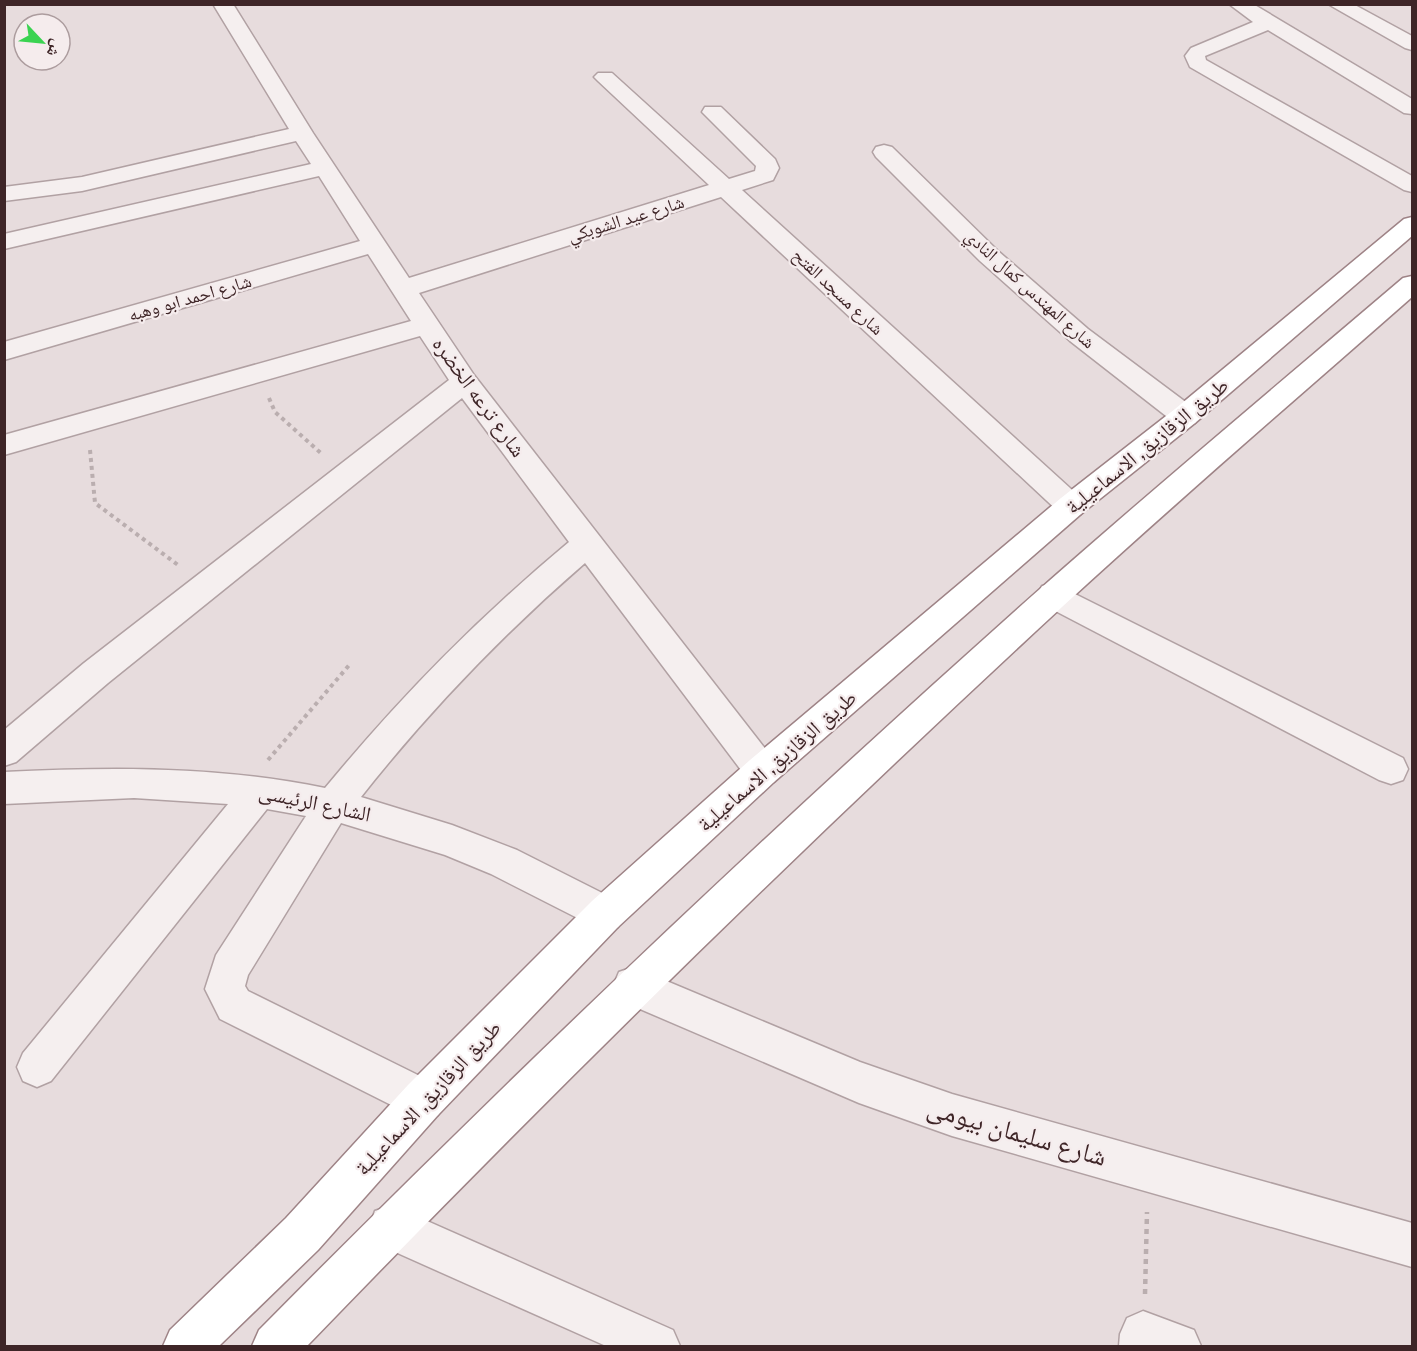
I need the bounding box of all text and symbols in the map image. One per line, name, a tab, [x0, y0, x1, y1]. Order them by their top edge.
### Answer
north arrow	[12, 12, 72, 72]
text: ش	[42, 36, 69, 61]
street label: شارع عيد الشوبكي	[565, 189, 688, 251]
street label: شارع المهندس كمال النادي	[958, 223, 1101, 356]
street label: شارع مسجد الفتح	[787, 243, 890, 341]
street label: شارع احمد ابو وهبه	[125, 268, 254, 327]
street label: شارع ترعه الخضره	[426, 331, 533, 463]
street label: طريق الزقازيق, الاسماعيلية	[1059, 371, 1234, 521]
street label: طريق الزقازيق, الاسماعيلية	[691, 683, 863, 838]
street label: الشارع الرئيسى	[256, 776, 374, 829]
street label: طريق الزقازيق, الاسماعيلية	[348, 1014, 507, 1182]
street label: شارع سليمان بيومى	[923, 1089, 1111, 1174]

